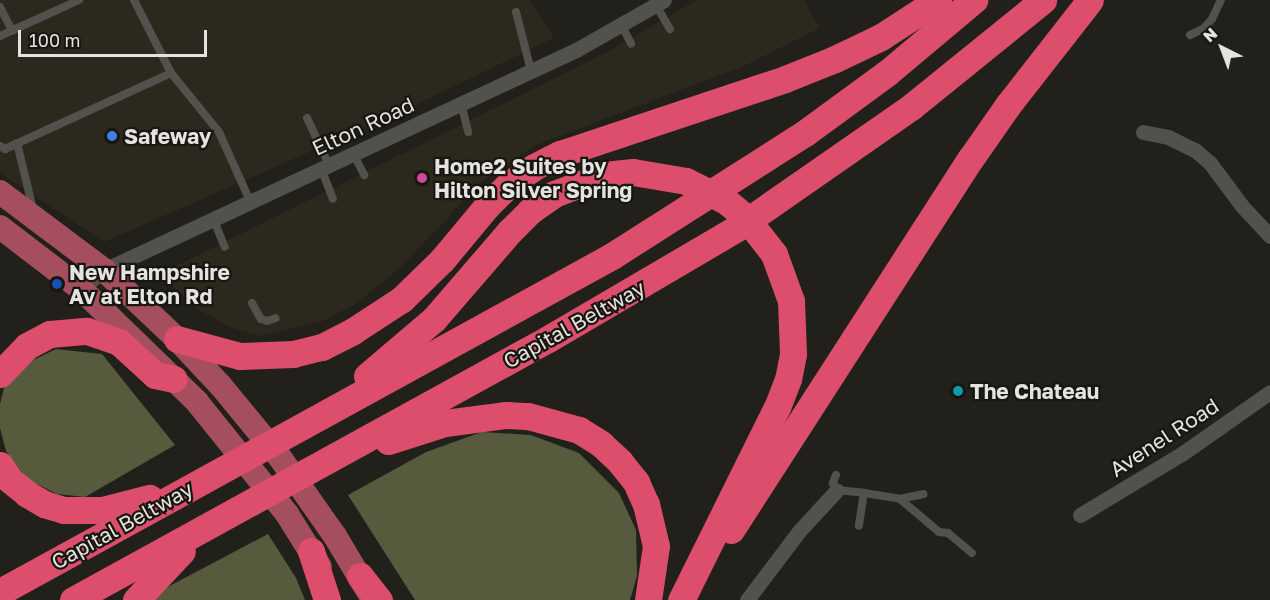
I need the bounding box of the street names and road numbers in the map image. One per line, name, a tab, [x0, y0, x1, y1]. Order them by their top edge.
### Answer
street label: Elton Road	[308, 91, 418, 161]
street label: Capital Beltway	[499, 275, 649, 373]
street label: Avenel Road	[1105, 392, 1223, 482]
street label: Capital Beltway	[47, 476, 197, 574]

